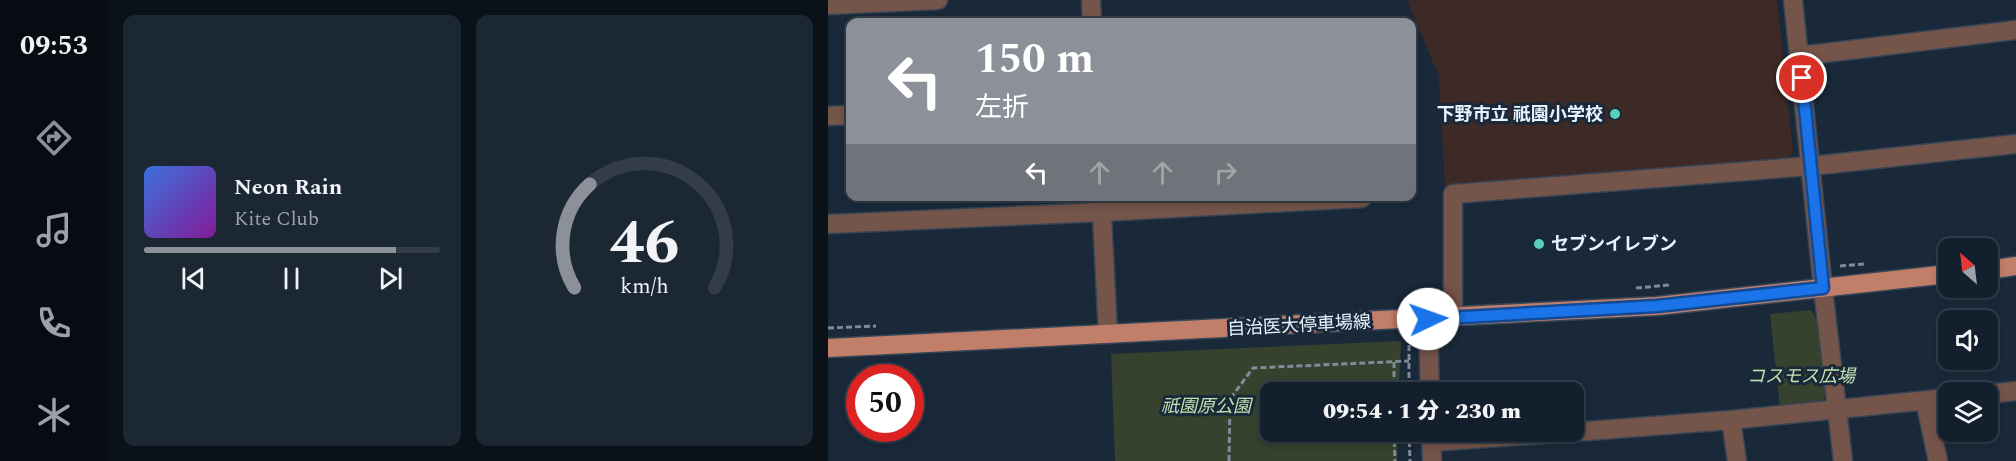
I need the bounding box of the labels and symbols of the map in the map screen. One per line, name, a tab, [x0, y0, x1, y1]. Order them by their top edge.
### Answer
pin	[1776, 52, 1827, 103]
place label: 下野市立 祇園小学校	[1437, 101, 1603, 128]
marker: 下野市立 祇園小学校	[1608, 107, 1622, 121]
place label: セブンイレブン	[1551, 231, 1677, 258]
marker: セブンイレブン	[1532, 237, 1546, 251]
north arrow	[1938, 238, 1998, 298]
position arrow	[1396, 287, 1460, 351]
street label: 自治医大停車場線	[1226, 308, 1372, 343]
park label: コスモス広場	[1747, 363, 1857, 390]
speed limit sign: 50	[846, 364, 924, 442]
park label: 祇園原公園	[1161, 393, 1254, 420]

